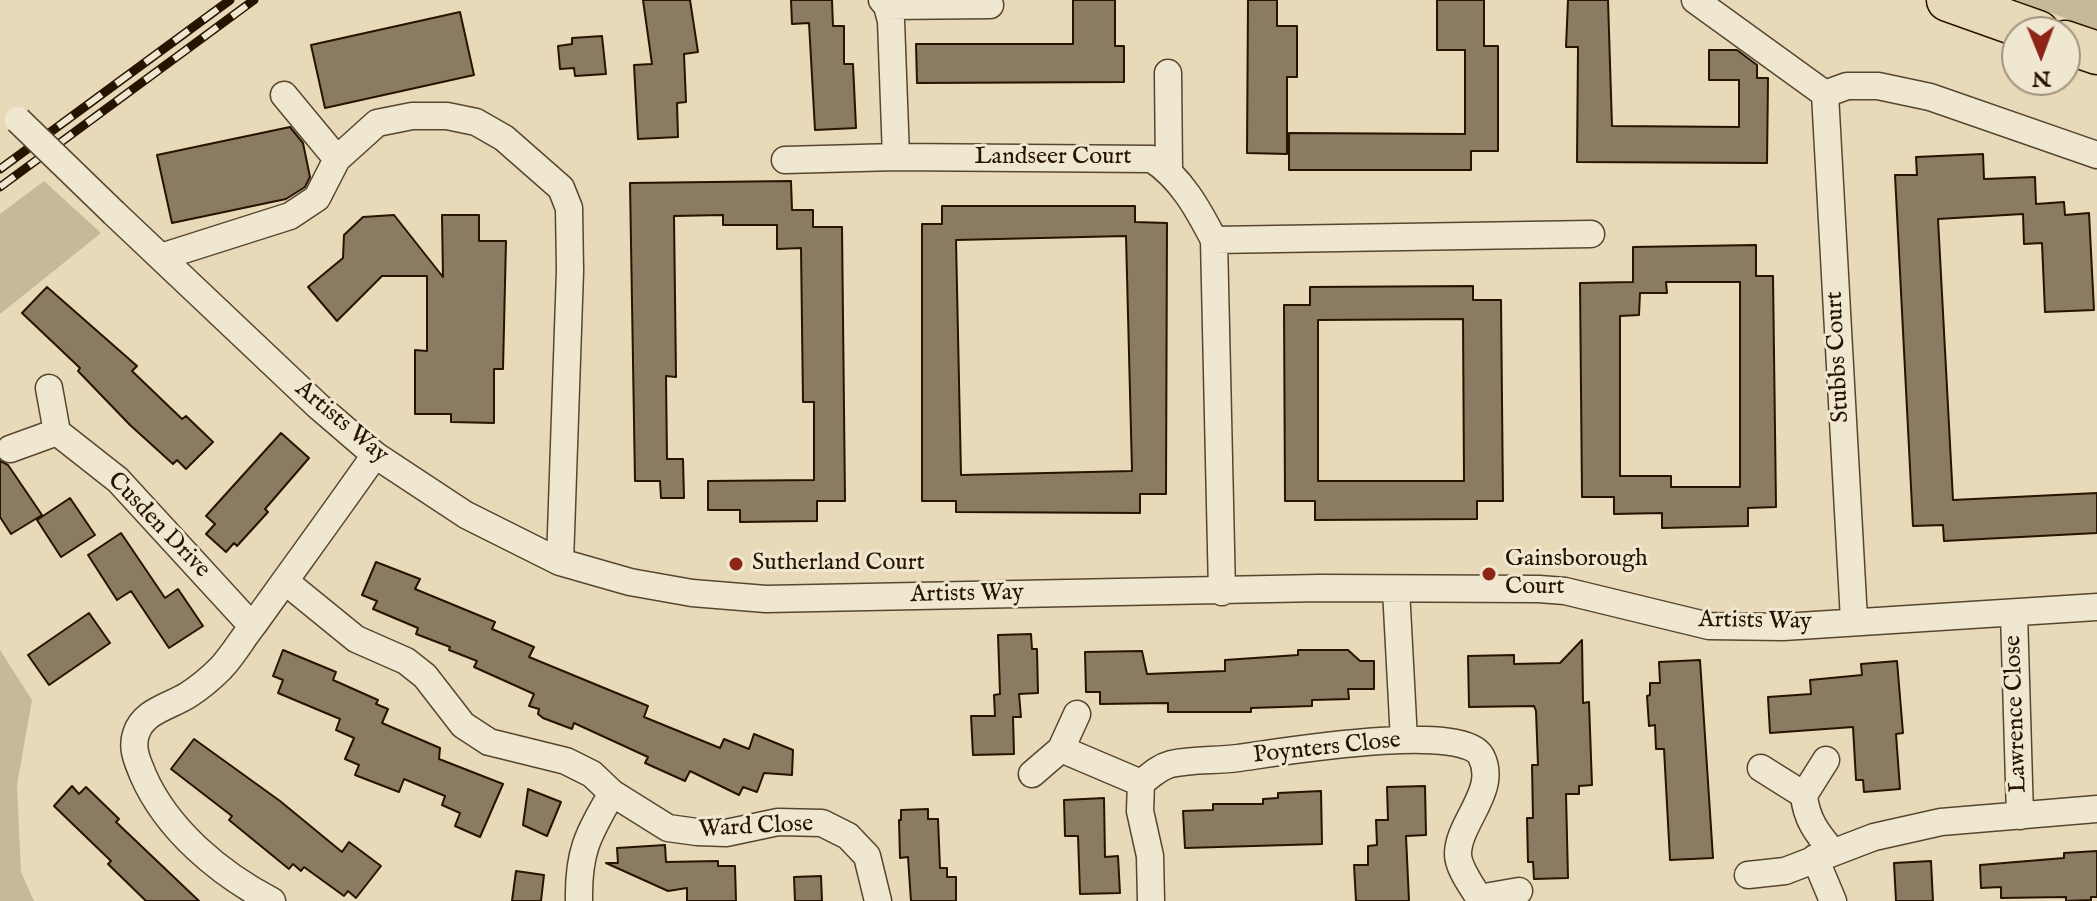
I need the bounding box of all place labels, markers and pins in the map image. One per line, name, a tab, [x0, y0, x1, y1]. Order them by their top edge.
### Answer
place label: Gainsborough Court	[1505, 546, 1648, 602]
place label: Sutherland Court	[752, 550, 925, 578]
marker: Sutherland Court	[727, 555, 745, 573]
marker: Gainsborough Court	[1480, 565, 1498, 583]

